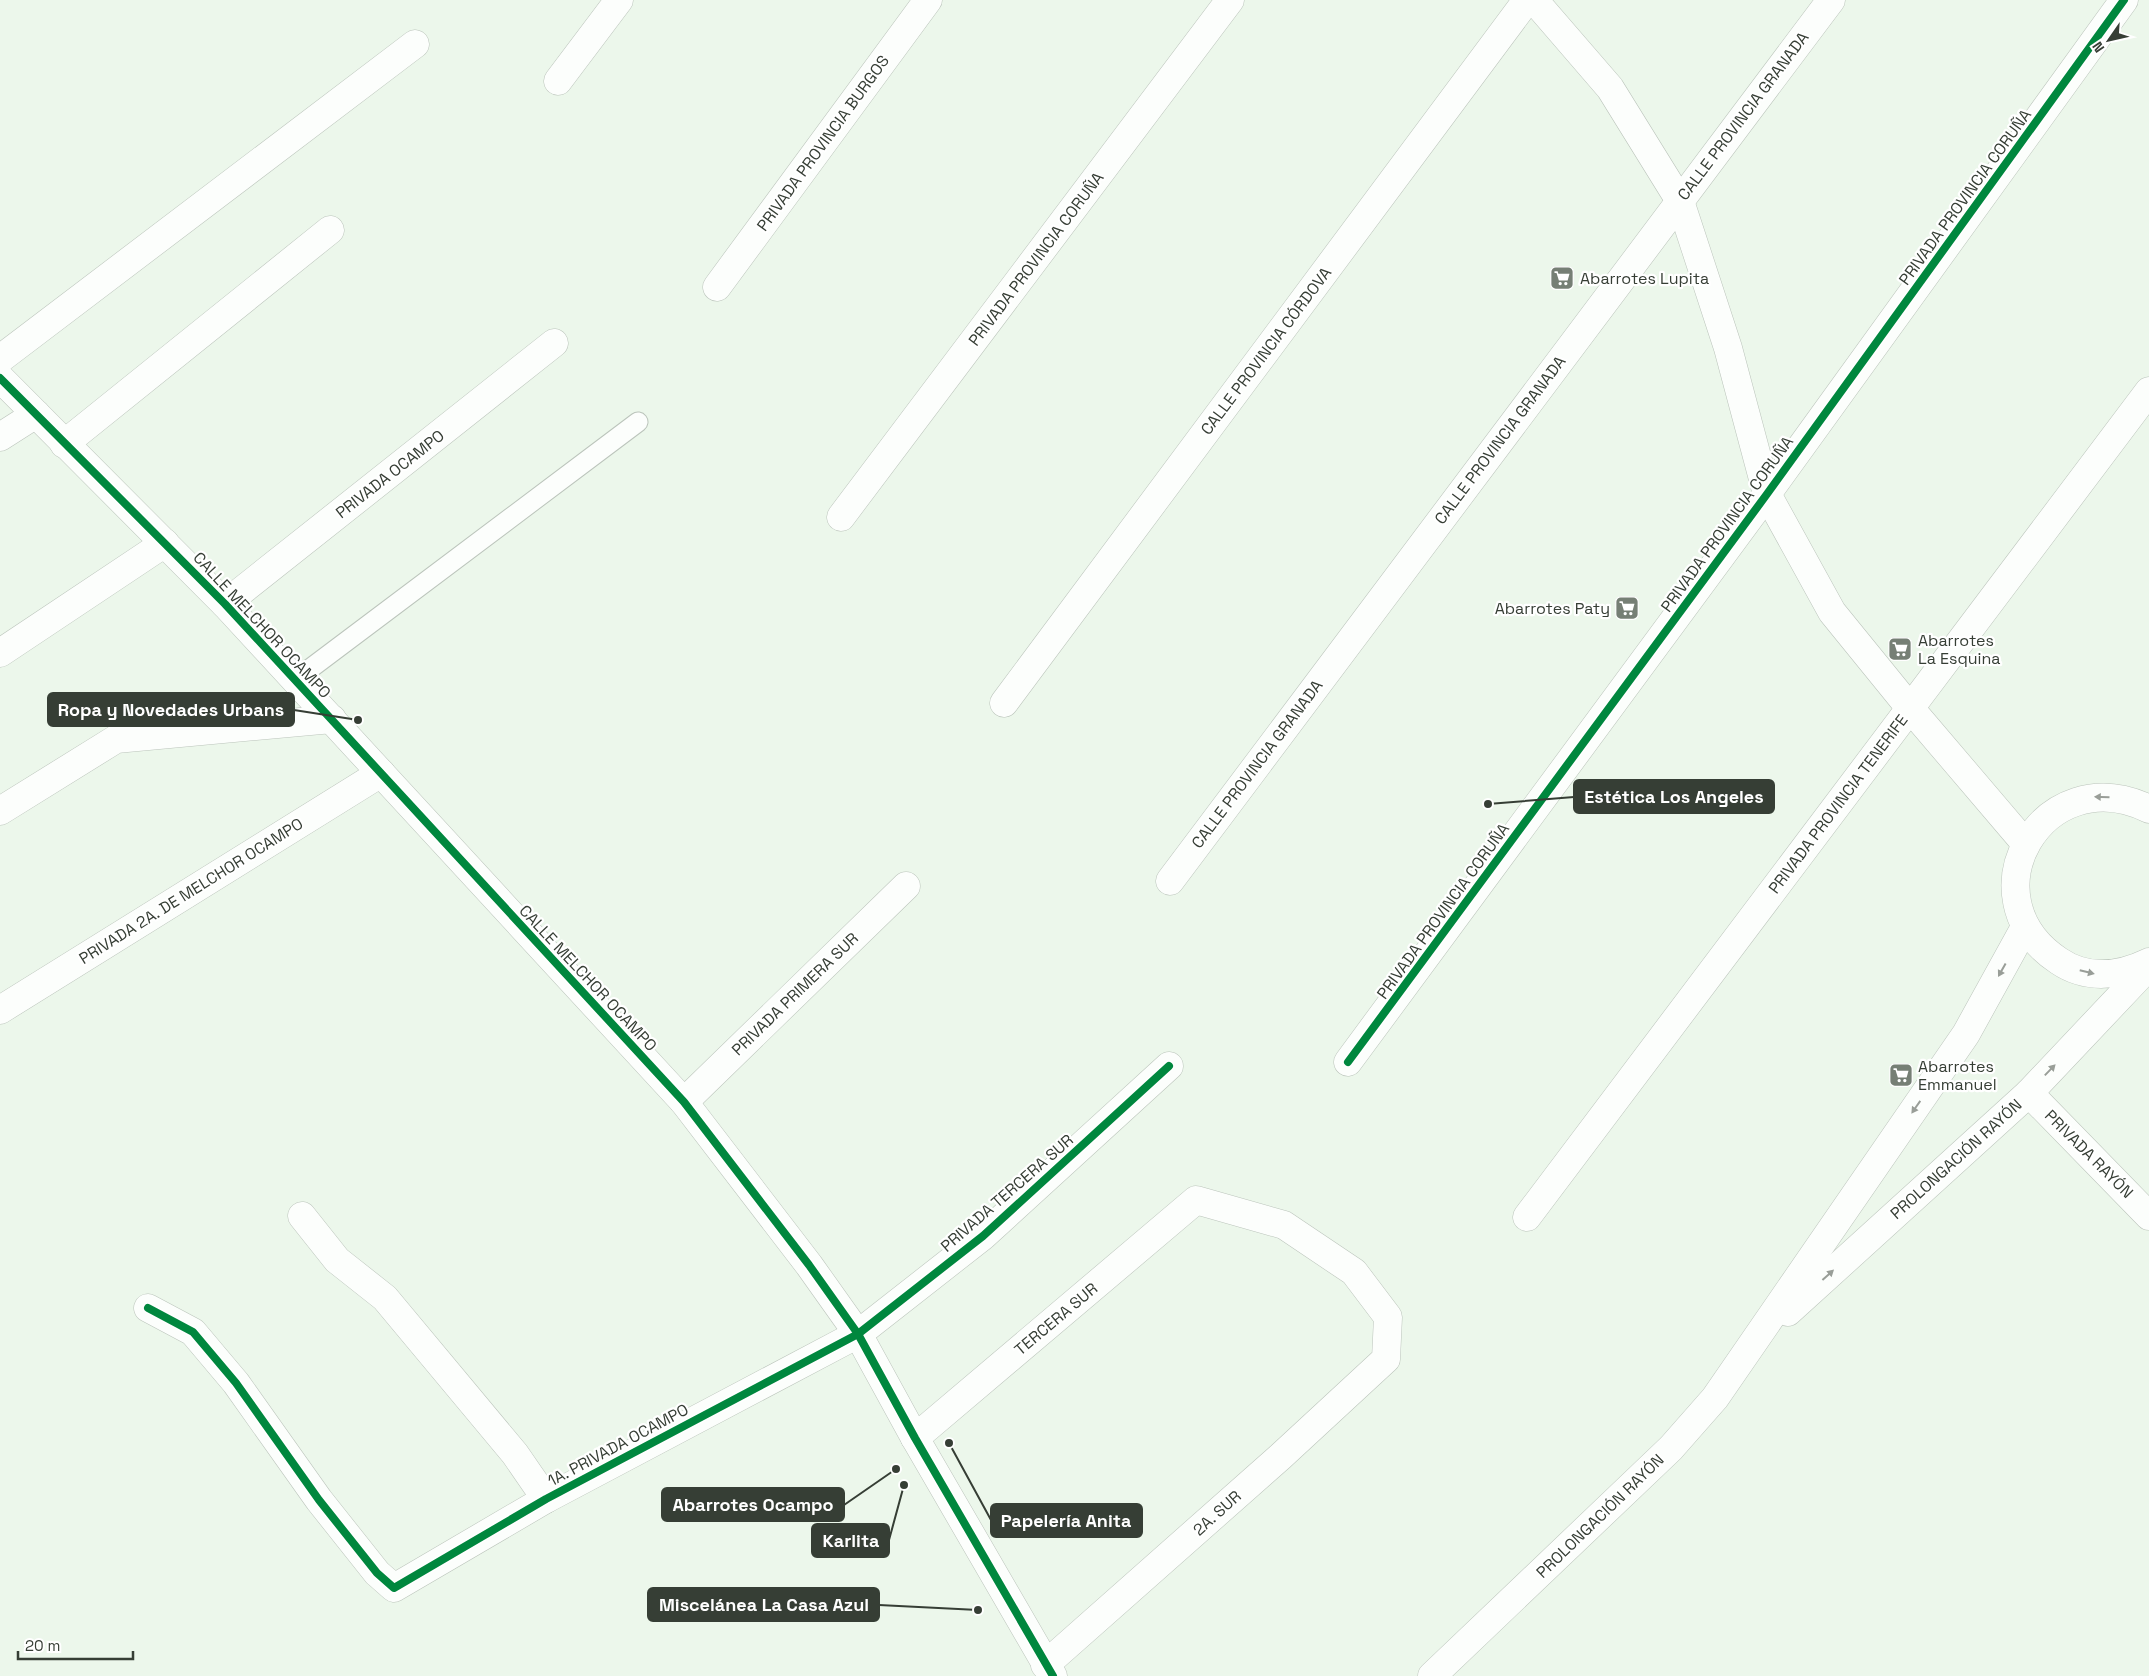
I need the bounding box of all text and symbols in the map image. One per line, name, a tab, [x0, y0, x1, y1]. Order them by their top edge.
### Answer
north arrow	[2084, 15, 2134, 65]
street label: CALLE PROVINCIA GRANADA	[1673, 28, 1813, 204]
text: N	[2088, 38, 2108, 56]
street label: PRIVADA PROVINCIA BURGOS	[752, 51, 894, 235]
street label: PRIVADA PROVINCIA CORUÑA	[1894, 105, 2036, 289]
street label: PRIVADA PROVINCIA CORUÑA	[964, 168, 1108, 350]
street label: CALLE PROVINCIA CÓRDOVA	[1196, 263, 1336, 439]
supermarket icon: Abarrotes Lupita	[1549, 265, 1575, 291]
place label: Abarrotes Lupita	[1580, 268, 1709, 289]
street label: CALLE PROVINCIA GRANADA	[1430, 352, 1570, 528]
street label: PRIVADA OCAMPO	[331, 425, 449, 523]
street label: PRIVADA PROVINCIA CORUÑA	[1656, 432, 1798, 616]
street label: CALLE MELCHOR OCAMPO	[189, 547, 335, 703]
supermarket icon: Abarrotes Paty	[1614, 595, 1640, 621]
place label: Abarrotes Paty	[1495, 598, 1610, 619]
place label: Abarrotes La Esquina	[1918, 630, 2001, 669]
supermarket icon: Abarrotes La Esquina	[1887, 636, 1913, 662]
street label: CALLE PROVINCIA GRANADA	[1187, 676, 1327, 852]
callout: Ropa y Novedades Urbans	[48, 693, 294, 726]
text: Ropa y Novedades Urbans	[58, 698, 284, 721]
street label: PRIVADA PROVINCIA TENERIFE	[1764, 710, 1912, 898]
callout: Estética Los Angeles	[1574, 780, 1774, 813]
text: Estética Los Angeles	[1584, 785, 1764, 808]
one-way arrow	[2094, 793, 2110, 801]
street label: PRIVADA 2A. DE MELCHOR OCAMPO	[75, 813, 307, 969]
street label: PRIVADA PROVINCIA CORUÑA	[1372, 819, 1514, 1003]
street label: CALLE MELCHOR OCAMPO	[515, 900, 661, 1056]
street label: PRIVADA PRIMERA SUR	[727, 928, 863, 1060]
one-way arrow	[1997, 963, 2006, 976]
one-way arrow	[2079, 968, 2094, 976]
place label: Abarrotes Emmanuel	[1918, 1056, 1997, 1095]
supermarket icon: Abarrotes Emmanuel	[1888, 1062, 1914, 1088]
one-way arrow	[2044, 1065, 2056, 1077]
street label: PROLONGACIÓN RAYÓN	[1886, 1094, 2026, 1224]
one-way arrow	[1911, 1100, 1921, 1114]
street label: PRIVADA RAYÓN	[2040, 1105, 2138, 1203]
street label: PRIVADA TERCERA SUR	[936, 1130, 1078, 1256]
one-way arrow	[1822, 1269, 1834, 1281]
street label: TERCERA SUR	[1010, 1278, 1102, 1360]
street label: 1A. PRIVADA OCAMPO	[544, 1399, 692, 1491]
street label: PROLONGACIÓN RAYÓN	[1532, 1449, 1668, 1583]
street label: 2A. SUR	[1188, 1486, 1246, 1540]
callout: Abarrotes Ocampo	[662, 1488, 844, 1521]
text: Abarrotes Ocampo	[672, 1493, 834, 1516]
callout: Papelería Anita	[991, 1504, 1142, 1537]
text: Papelería Anita	[1001, 1509, 1132, 1532]
callout: Karlita	[812, 1524, 889, 1557]
text: Karlita	[823, 1529, 880, 1552]
callout: Miscelánea La Casa Azul	[648, 1588, 879, 1621]
text: Miscelánea La Casa Azul	[659, 1593, 869, 1616]
scale bar	[18, 1628, 132, 1660]
text: 20 m	[25, 1636, 60, 1655]

